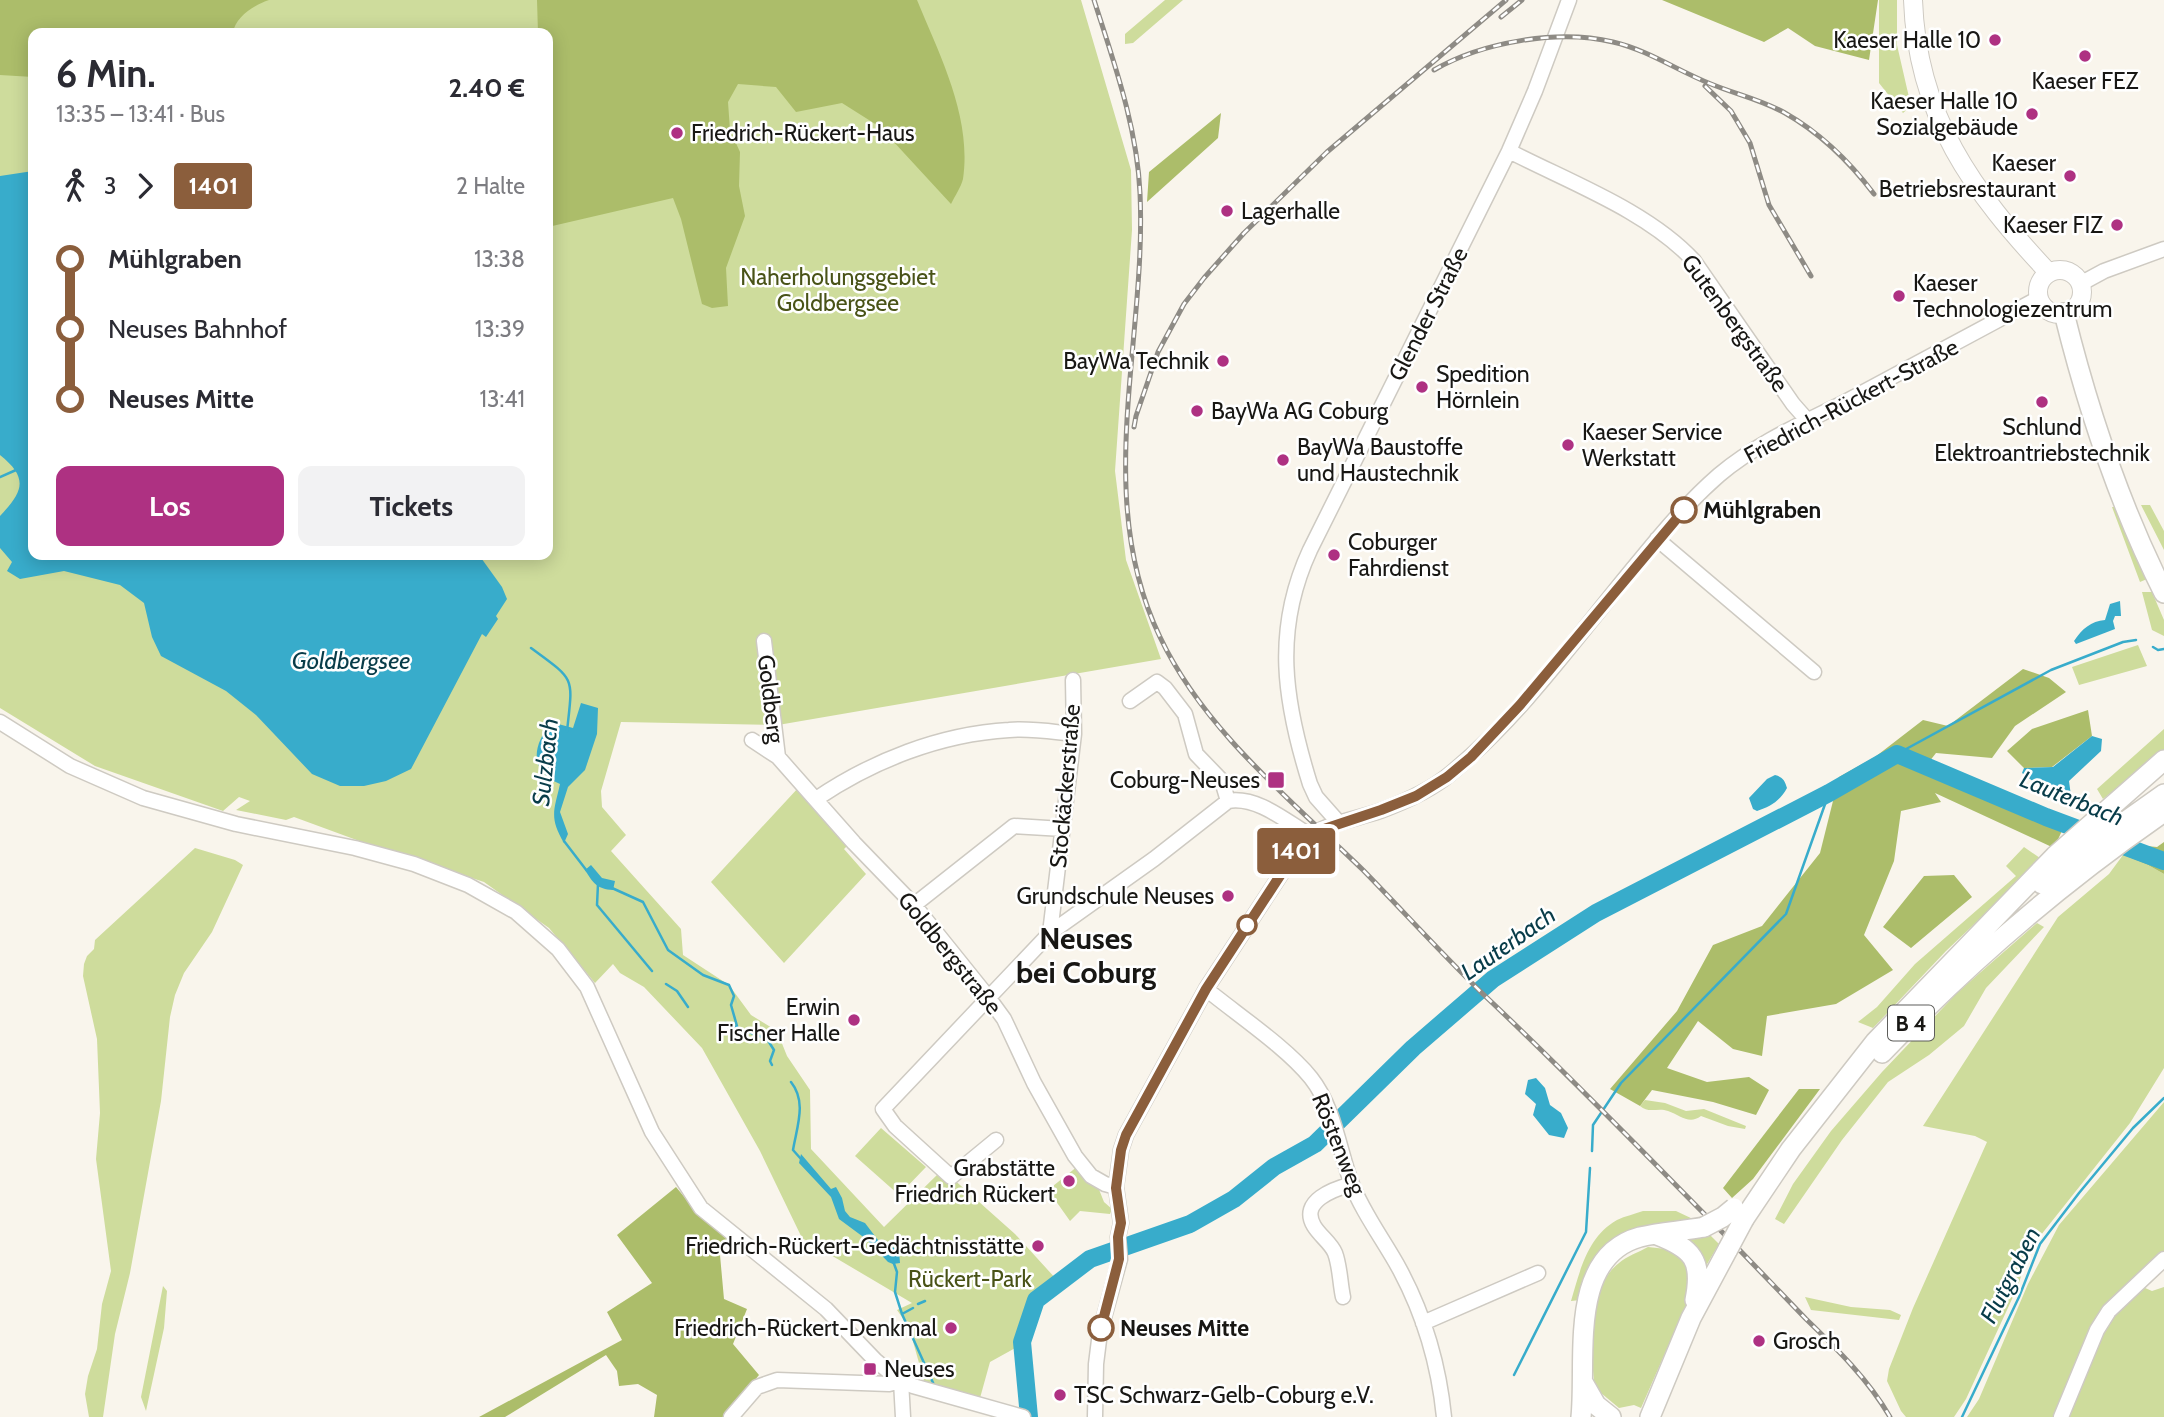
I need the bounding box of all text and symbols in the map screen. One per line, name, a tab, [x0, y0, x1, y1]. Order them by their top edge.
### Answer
place label: Kaeser Halle 10	[1833, 26, 1981, 54]
marker: Kaeser Halle 10	[1987, 32, 2003, 48]
marker: Kaeser FEZ	[2077, 48, 2093, 64]
text: 6 Min.	[56, 50, 156, 97]
place label: Kaeser FEZ	[2032, 67, 2139, 95]
text: 2.40 €	[448, 72, 525, 104]
place label: Kaeser Halle 10 Sozialgebäude	[1870, 87, 2018, 141]
text: 13:35 – 13:41 · Bus	[56, 100, 225, 128]
marker: Kaeser Halle 10 Sozialgebäude	[2024, 106, 2040, 122]
place label: Friedrich-Rückert-Haus	[691, 119, 915, 147]
marker: Friedrich-Rückert-Haus	[669, 125, 685, 141]
place label: Kaeser Betriebsrestaurant	[1879, 149, 2057, 203]
icon: walk	[56, 167, 94, 205]
icon: forward	[126, 167, 164, 205]
marker: Kaeser Betriebsrestaurant	[2062, 168, 2078, 184]
text: 1401	[188, 171, 238, 200]
text: 3	[104, 172, 116, 200]
text: 2 Halte	[456, 172, 525, 200]
place label: Lagerhalle	[1241, 197, 1340, 225]
marker: Lagerhalle	[1219, 203, 1235, 219]
place label: Kaeser FIZ	[2003, 211, 2103, 239]
marker: Kaeser FIZ	[2109, 217, 2125, 233]
street label: Glender Straße	[1382, 242, 1474, 385]
text: Mühlgraben	[108, 243, 242, 275]
text: 13:38	[474, 245, 525, 273]
street label: Gutenbergstraße	[1676, 249, 1794, 397]
park label: Naherholungsgebiet Goldbergsee	[740, 263, 936, 317]
place label: Kaeser Technologiezentrum	[1913, 269, 2112, 323]
marker: Kaeser Technologiezentrum	[1891, 288, 1907, 304]
text: Neuses Bahnhof	[108, 313, 287, 345]
text: 13:39	[475, 315, 525, 343]
street label: Friedrich-Rückert-Straße	[1739, 333, 1963, 469]
place label: BayWa Technik	[1063, 347, 1210, 375]
marker: BayWa Technik	[1215, 353, 1231, 369]
place label: Spedition Hörnlein	[1436, 360, 1530, 414]
marker: Spedition Hörnlein	[1414, 379, 1430, 395]
text: Neuses Mitte	[108, 383, 254, 415]
text: 13:41	[479, 385, 525, 413]
marker: Schlund Elektroantriebstechnik	[2034, 394, 2050, 410]
place label: BayWa AG Coburg	[1211, 397, 1389, 425]
marker: BayWa AG Coburg	[1189, 403, 1205, 419]
place label: Schlund Elektroantriebstechnik	[1934, 413, 2150, 467]
place label: Kaeser Service Werkstatt	[1582, 418, 1723, 472]
place label: BayWa Baustoffe und Haustechnik	[1297, 433, 1463, 487]
marker: Kaeser Service Werkstatt	[1560, 437, 1576, 453]
marker: BayWa Baustoffe und Haustechnik	[1275, 452, 1291, 468]
button: Los	[56, 466, 284, 546]
button: Tickets	[298, 466, 525, 546]
place label: Mühlgraben	[1703, 496, 1821, 524]
marker: Mühlgraben	[1671, 497, 1697, 523]
place label: Coburger Fahrdienst	[1348, 528, 1449, 582]
marker: Coburger Fahrdienst	[1326, 547, 1342, 563]
water label: Goldbergsee	[292, 646, 410, 675]
street label: Goldberg	[752, 653, 790, 746]
street label: Stockäckerstraße	[1044, 703, 1086, 869]
water label: Sulzbach	[526, 717, 564, 807]
water label: Lauterbach	[2016, 764, 2128, 832]
place label: Coburg-Neuses	[1110, 766, 1260, 794]
marker: Coburg-Neuses	[1266, 770, 1286, 790]
line badge: 1401	[1247, 828, 1345, 874]
text: 1401	[1271, 836, 1321, 865]
place label: Grundschule Neuses	[1016, 882, 1214, 910]
street label: Goldbergstraße	[892, 886, 1008, 1020]
marker: Grundschule Neuses	[1220, 888, 1236, 904]
water label: Lauterbach	[1455, 900, 1561, 986]
unlabelled marker	[1237, 915, 1257, 935]
district label: Neuses bei Coburg	[1016, 920, 1156, 991]
place label: Erwin Fischer Halle	[717, 993, 840, 1047]
road number: B 4	[1888, 1006, 1934, 1040]
marker: Erwin Fischer Halle	[846, 1012, 862, 1028]
street label: Röstenweg	[1306, 1089, 1372, 1200]
place label: Grabstätte Friedrich Rückert	[894, 1154, 1055, 1208]
marker: Grabstätte Friedrich Rückert	[1061, 1173, 1077, 1189]
water label: Flutgraben	[1974, 1222, 2046, 1328]
place label: Friedrich-Rückert-Gedächtnisstätte	[685, 1232, 1024, 1260]
marker: Friedrich-Rückert-Gedächtnisstätte	[1030, 1238, 1046, 1254]
park label: Rückert-Park	[908, 1265, 1033, 1293]
place label: Friedrich-Rückert-Denkmal	[674, 1314, 938, 1342]
place label: Neuses Mitte	[1120, 1314, 1249, 1342]
marker: Neuses Mitte	[1088, 1315, 1114, 1341]
marker: Friedrich-Rückert-Denkmal	[943, 1320, 959, 1336]
place label: Grosch	[1773, 1327, 1840, 1355]
marker: Grosch	[1751, 1333, 1767, 1349]
place label: Neuses	[884, 1355, 955, 1383]
marker: Neuses	[862, 1361, 878, 1377]
place label: TSC Schwarz-Gelb-Coburg e.V.	[1074, 1381, 1374, 1409]
marker: TSC Schwarz-Gelb-Coburg e.V.	[1052, 1387, 1068, 1403]

